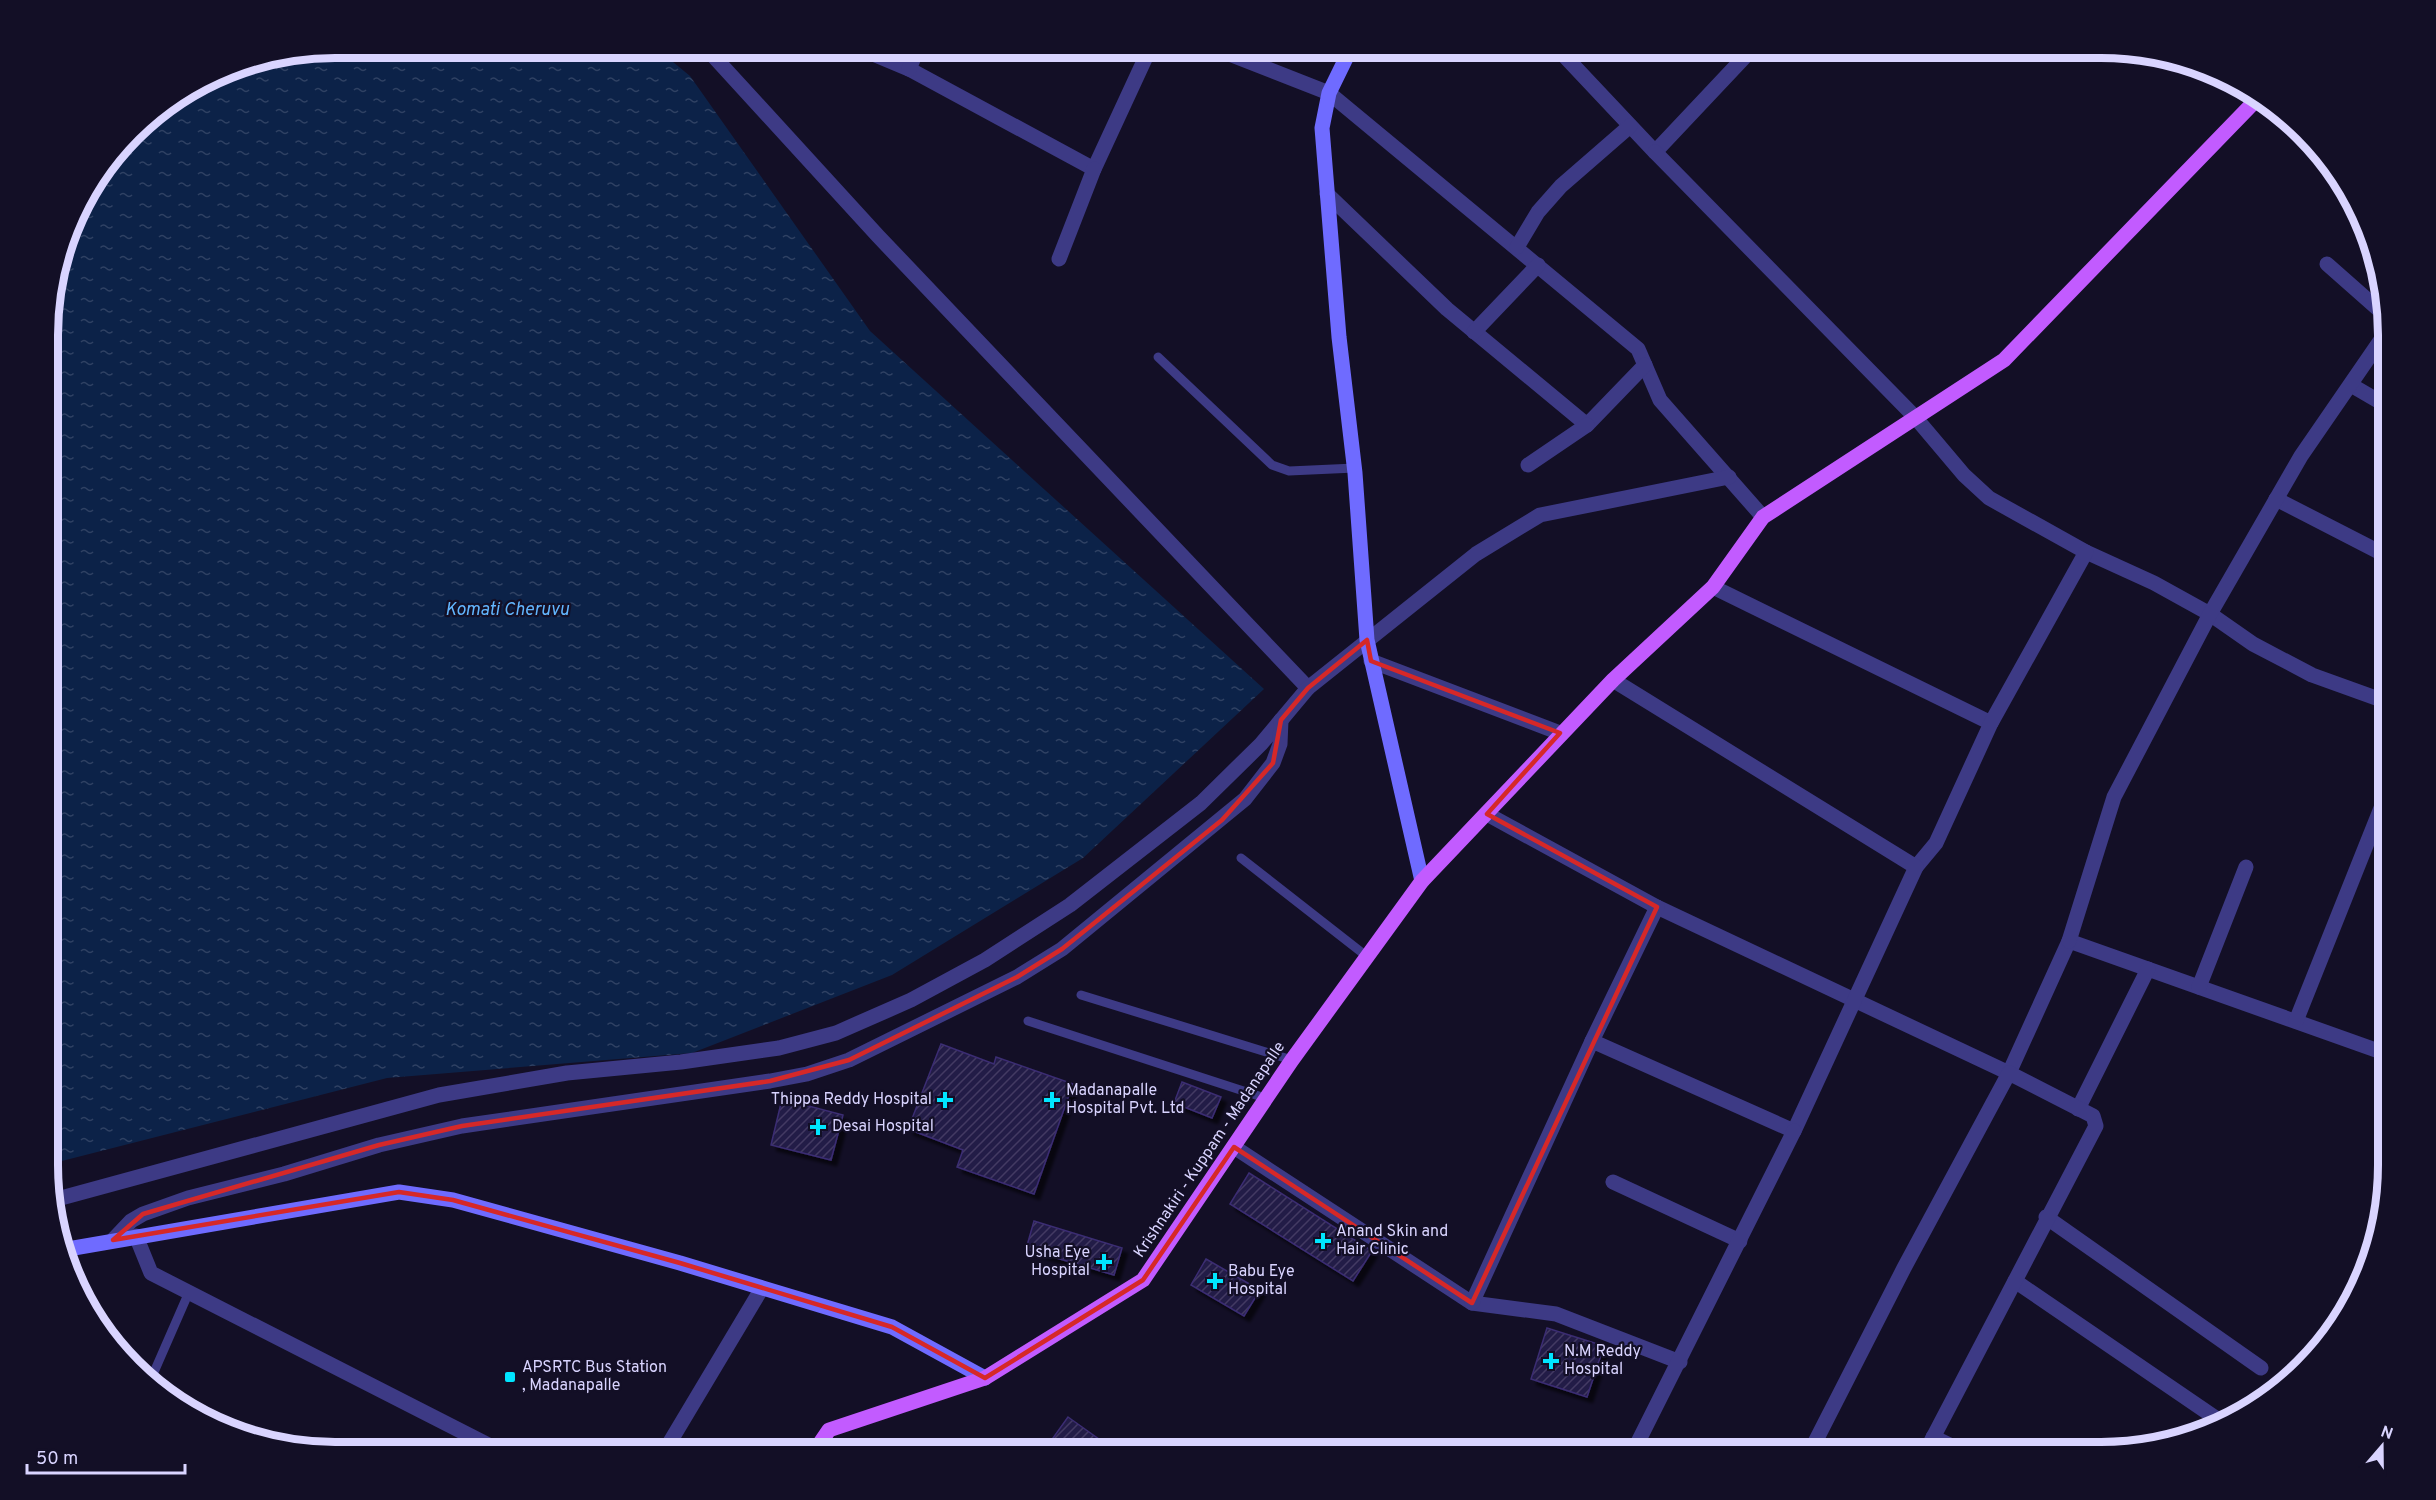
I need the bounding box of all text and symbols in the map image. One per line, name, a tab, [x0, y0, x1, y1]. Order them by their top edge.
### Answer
water label: Komati Cheruvu	[445, 599, 569, 622]
street label: Krishnakiri - Kuppam - Madanapalle	[1130, 1038, 1290, 1262]
place label: Madanapalle Hospital Pvt. Ltd	[1066, 1081, 1185, 1119]
place label: Thippa Reddy Hospital	[771, 1090, 932, 1110]
marker: Thippa Reddy Hospital	[936, 1091, 954, 1109]
marker: Madanapalle Hospital Pvt. Ltd	[1043, 1091, 1061, 1109]
place label: Desai Hospital	[832, 1117, 934, 1137]
marker: Desai Hospital	[809, 1118, 827, 1136]
place label: Anand Skin and Hair Clinic	[1336, 1222, 1448, 1260]
marker: Anand Skin and Hair Clinic	[1314, 1232, 1332, 1250]
place label: Usha Eye Hospital	[1025, 1243, 1090, 1281]
marker: Usha Eye Hospital	[1095, 1253, 1113, 1271]
place label: Babu Eye Hospital	[1228, 1262, 1295, 1300]
marker: Babu Eye Hospital	[1206, 1272, 1224, 1290]
place label: N.M Reddy Hospital	[1564, 1342, 1641, 1380]
marker: N.M Reddy Hospital	[1542, 1352, 1560, 1370]
place label: APSRTC Bus Station , Madanapalle	[522, 1358, 667, 1396]
marker: APSRTC Bus Station , Madanapalle	[503, 1370, 517, 1384]
north arrow	[2352, 1416, 2412, 1476]
text: N	[2378, 1422, 2395, 1445]
scale bar	[27, 1437, 184, 1475]
text: 50 m	[36, 1448, 78, 1471]

